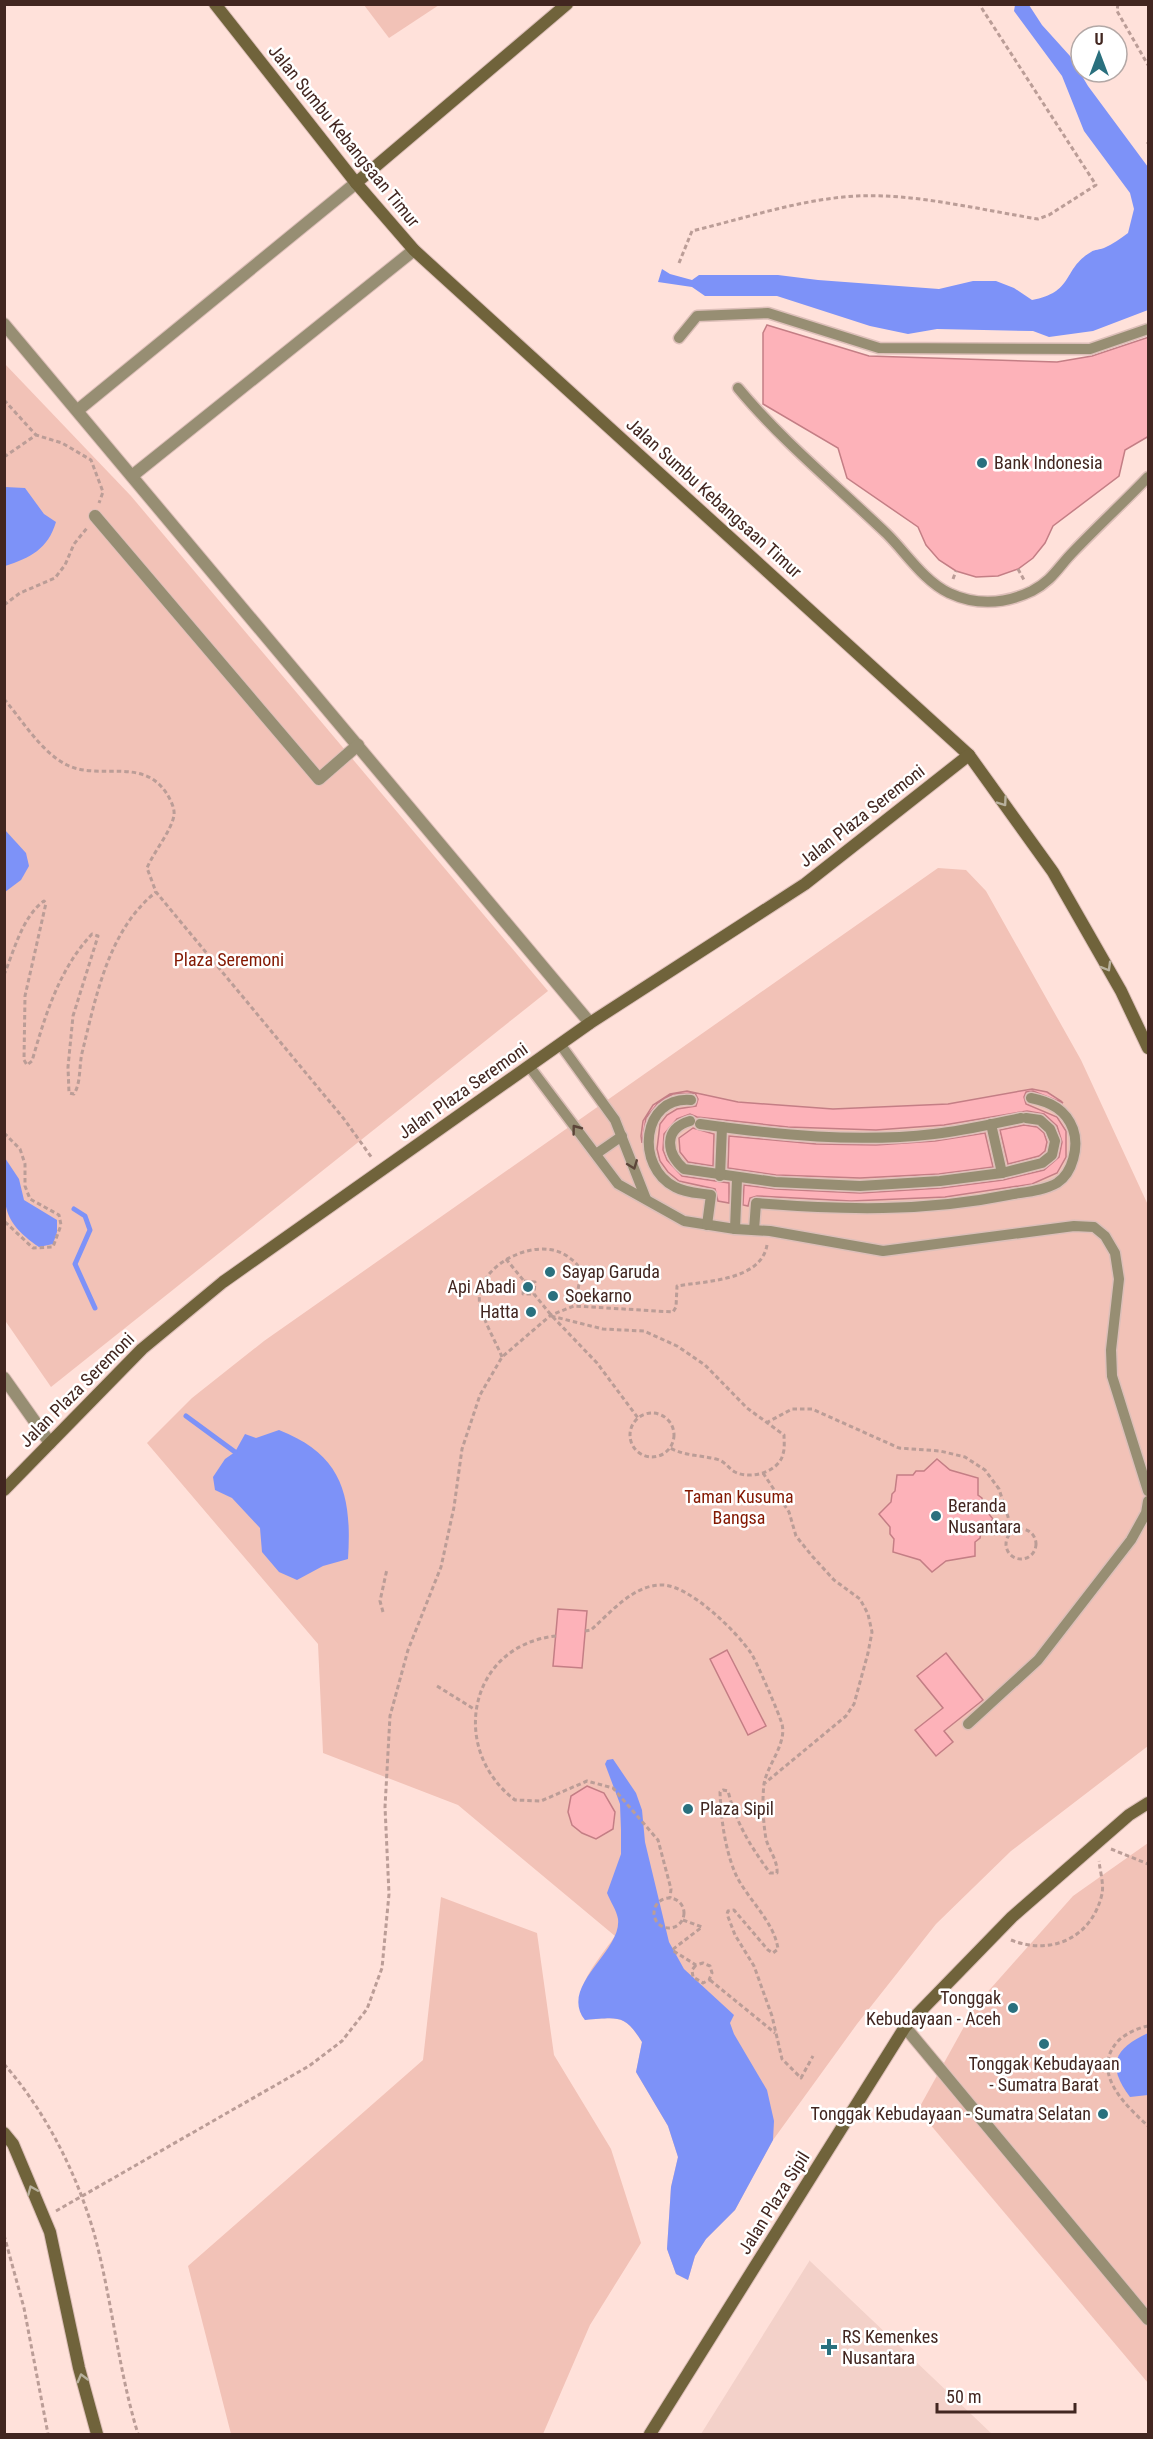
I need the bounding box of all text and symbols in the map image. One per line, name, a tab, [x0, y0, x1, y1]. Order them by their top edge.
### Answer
north arrow	[1069, 24, 1129, 84]
text: U	[1094, 30, 1104, 49]
street label: Jalan Sumbu Kebangsaan Timur	[264, 40, 425, 231]
street label: Jalan Sumbu Kebangsaan Timur	[622, 413, 807, 582]
place label: Bank Indonesia	[994, 452, 1103, 473]
marker: Bank Indonesia	[975, 456, 989, 470]
street label: Jalan Plaza Seremoni	[795, 760, 929, 871]
one-way arrow	[996, 796, 1007, 807]
park label: Plaza Seremoni	[174, 949, 284, 970]
one-way arrow	[1100, 961, 1111, 971]
street label: Jalan Plaza Seremoni	[394, 1038, 532, 1143]
one-way arrow	[573, 1124, 584, 1135]
one-way arrow	[626, 1159, 638, 1170]
place label: Sayap Garuda	[562, 1261, 660, 1282]
marker: Sayap Garuda	[543, 1265, 557, 1279]
place label: Api Abadi	[448, 1276, 516, 1297]
marker: Api Abadi	[521, 1280, 535, 1294]
place label: Soekarno	[565, 1285, 632, 1306]
marker: Soekarno	[546, 1289, 560, 1303]
place label: Hatta	[480, 1301, 519, 1322]
marker: Hatta	[524, 1305, 538, 1319]
street label: Jalan Plaza Seremoni	[15, 1328, 138, 1451]
park label: Taman Kusuma Bangsa	[684, 1486, 794, 1528]
place label: Beranda Nusantara	[948, 1495, 1021, 1537]
marker: Beranda Nusantara	[929, 1509, 943, 1523]
place label: Plaza Sipil	[700, 1798, 774, 1819]
marker: Plaza Sipil	[681, 1802, 695, 1816]
place label: Tonggak Kebudayaan - Aceh	[866, 1987, 1001, 2029]
marker: Tonggak Kebudayaan - Aceh	[1006, 2001, 1020, 2015]
marker: Tonggak Kebudayaan - Sumatra Barat	[1037, 2037, 1051, 2051]
place label: Tonggak Kebudayaan - Sumatra Barat	[968, 2053, 1120, 2095]
place label: Tonggak Kebudayaan - Sumatra Selatan	[810, 2103, 1091, 2124]
marker: Tonggak Kebudayaan - Sumatra Selatan	[1096, 2107, 1110, 2121]
street label: Jalan Plaza Sipil	[734, 2148, 813, 2258]
one-way arrow	[27, 2185, 39, 2196]
place label: RS Kemenkes Nusantara	[842, 2326, 938, 2368]
marker: RS Kemenkes Nusantara	[820, 2338, 838, 2356]
one-way arrow	[77, 2373, 89, 2384]
scale bar	[937, 2376, 1075, 2414]
text: 50 m	[946, 2386, 981, 2407]

